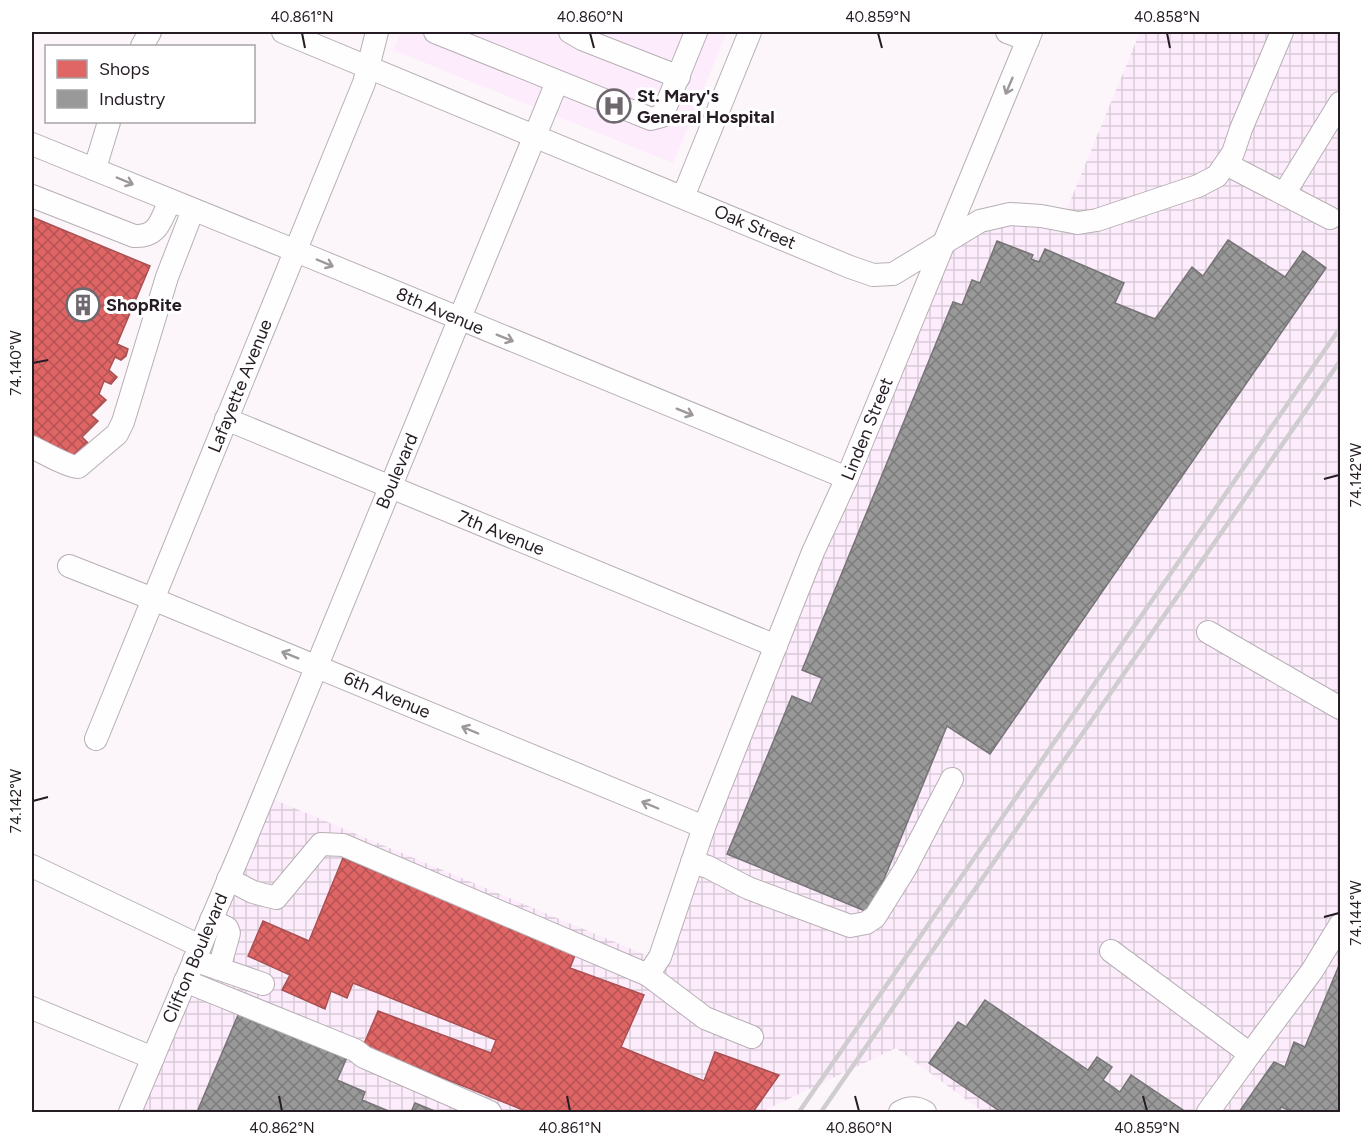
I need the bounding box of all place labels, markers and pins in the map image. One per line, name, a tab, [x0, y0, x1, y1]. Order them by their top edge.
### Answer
place label: St. Mary's General Hospital	[637, 85, 775, 128]
hospital icon: St. Mary's General Hospital	[596, 88, 632, 124]
building icon: ShopRite	[65, 287, 101, 323]
place label: ShopRite	[106, 294, 182, 316]

